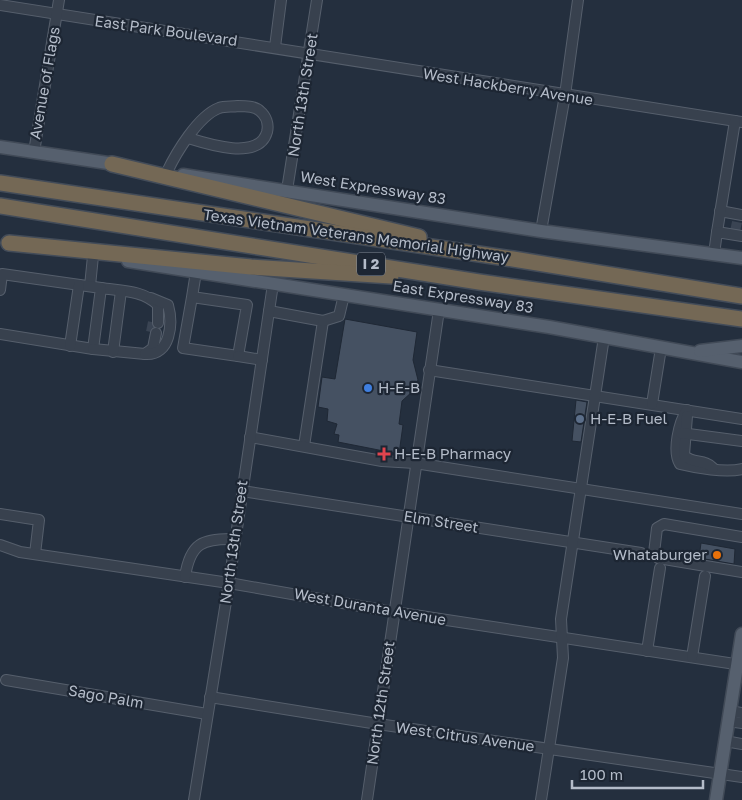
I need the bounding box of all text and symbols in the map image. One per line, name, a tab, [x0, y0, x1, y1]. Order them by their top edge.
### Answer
street label: East Park Boulevard	[94, 11, 239, 49]
street label: Avenue of Flags	[25, 25, 63, 141]
street label: North 13th Street	[283, 32, 321, 158]
street label: West Hackberry Avenue	[422, 64, 595, 108]
street label: West Expressway 83	[299, 167, 447, 207]
street label: Texas Vietnam Veterans Memorial Highway	[202, 205, 511, 265]
road number: I 2	[357, 252, 385, 276]
street label: East Expressway 83	[392, 276, 535, 316]
place label: H-E-B	[378, 378, 420, 396]
marker: H-E-B	[362, 382, 374, 394]
place label: H-E-B Fuel	[590, 409, 667, 427]
marker: H-E-B Fuel	[574, 413, 586, 425]
place label: H-E-B Pharmacy	[394, 444, 512, 462]
marker: H-E-B Pharmacy	[378, 448, 390, 460]
street label: North 13th Street	[215, 479, 251, 605]
street label: Elm Street	[403, 506, 480, 536]
place label: Whataburger	[613, 545, 707, 563]
marker: Whataburger	[711, 549, 723, 561]
street label: West Duranta Avenue	[293, 584, 448, 628]
street label: North 12th Street	[362, 640, 398, 766]
street label: Sago Palm	[67, 681, 145, 712]
street label: West Citrus Avenue	[395, 717, 536, 755]
scale bar	[572, 758, 703, 790]
text: 100 m	[580, 765, 623, 783]

